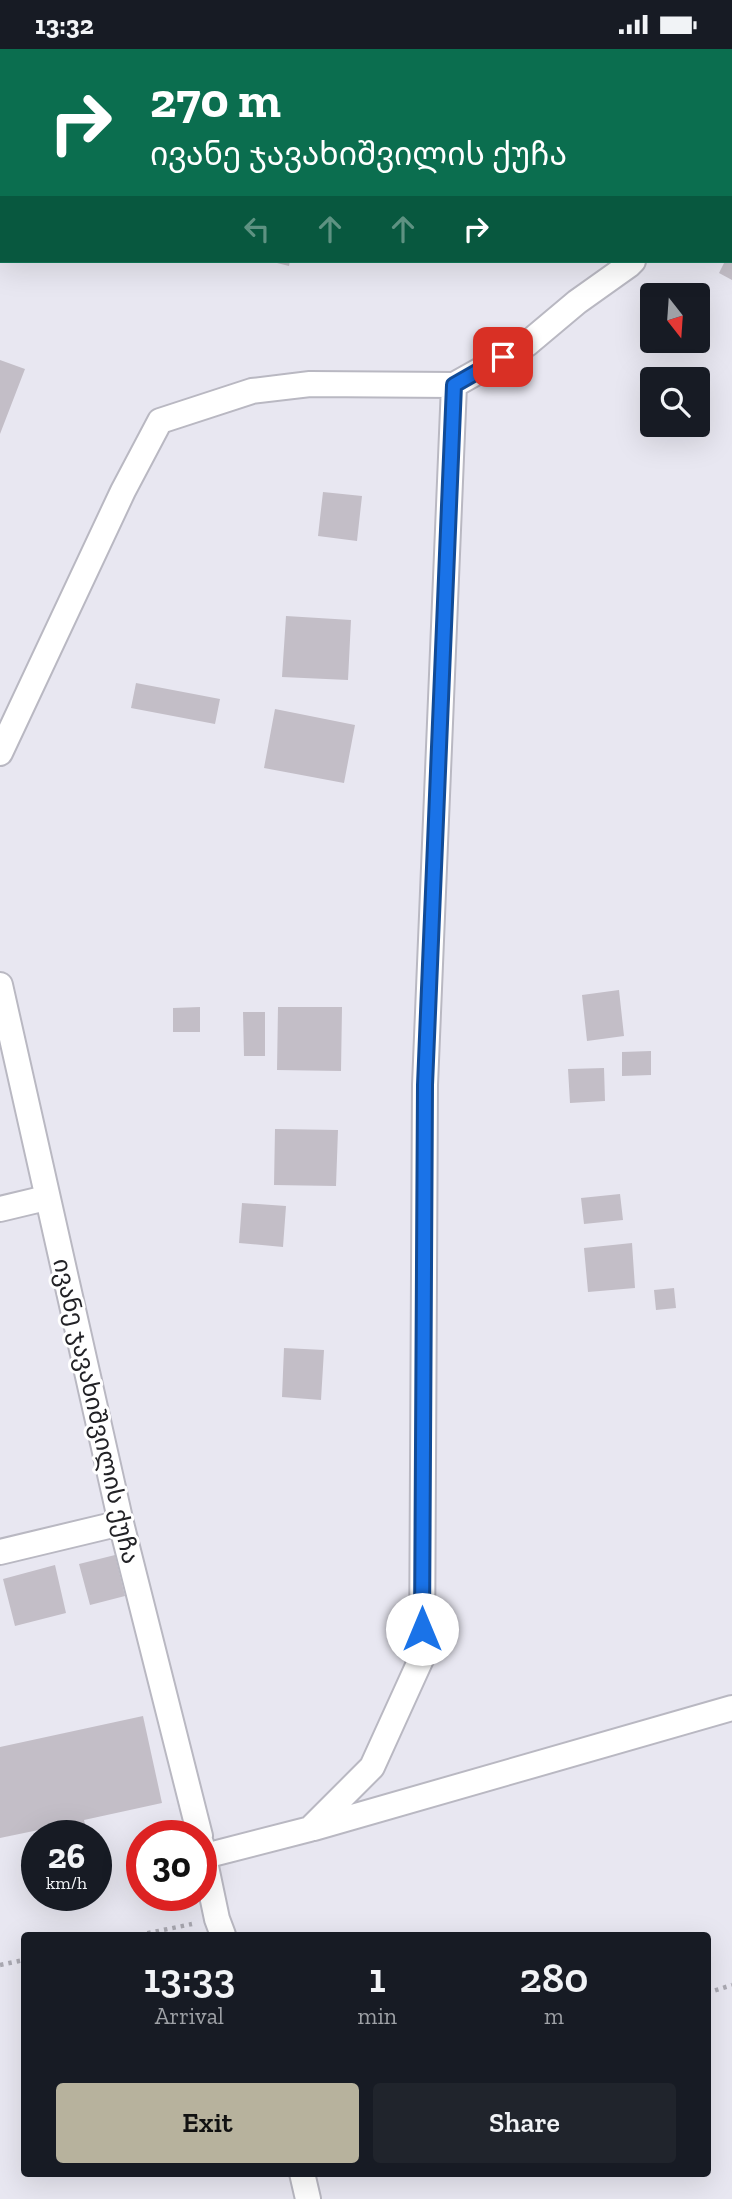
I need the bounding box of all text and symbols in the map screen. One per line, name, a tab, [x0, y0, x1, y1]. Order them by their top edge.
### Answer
text: 13:32	[35, 9, 94, 41]
text: 270 m	[150, 71, 281, 130]
icon: right	[35, 77, 126, 168]
text: ივანე ჯავახიშვილის ქუჩა	[150, 135, 567, 173]
icon: left	[238, 210, 276, 248]
icon: ahead	[311, 210, 349, 248]
icon: ahead	[384, 210, 422, 248]
icon: right	[457, 210, 495, 248]
north arrow	[640, 283, 710, 353]
map controls	[640, 283, 710, 437]
pin	[473, 327, 533, 387]
icon: arrive	[484, 338, 522, 376]
button: search	[640, 367, 710, 437]
street label: ივანე ჯავახიშვილის ქუჩა	[47, 1255, 146, 1567]
position arrow	[385, 1592, 459, 1666]
speed limit sign: 30	[126, 1820, 217, 1911]
text: 26	[48, 1835, 85, 1877]
text: km/h	[46, 1872, 87, 1894]
text: 13:33	[143, 1952, 235, 2003]
text: 1	[369, 1952, 386, 2003]
text: 280	[519, 1952, 589, 2003]
text: Arrival	[155, 2002, 224, 2030]
text: min	[358, 2002, 397, 2030]
text: m	[544, 2002, 564, 2030]
button: Exit	[56, 2083, 359, 2163]
button: Share	[373, 2083, 676, 2163]

